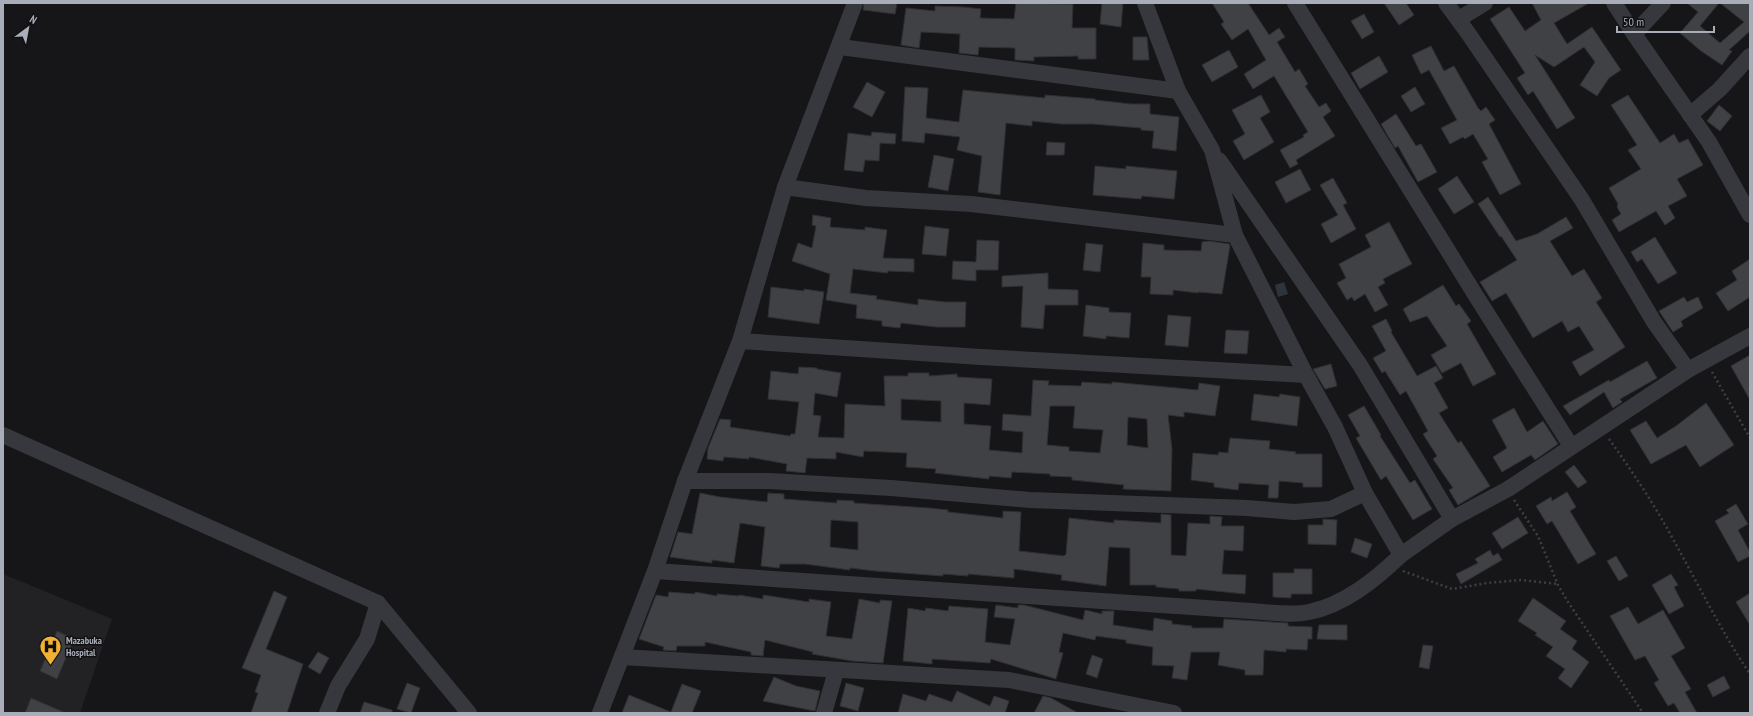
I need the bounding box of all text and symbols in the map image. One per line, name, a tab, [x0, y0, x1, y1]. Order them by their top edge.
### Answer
north arrow	[8, 8, 48, 48]
scale bar	[1617, 8, 1714, 34]
text: N	[27, 12, 40, 27]
text: 50 m	[1623, 14, 1644, 29]
hospital icon: Mazabuka Hospital	[37, 633, 63, 666]
place label: Mazabuka Hospital	[66, 634, 102, 659]

